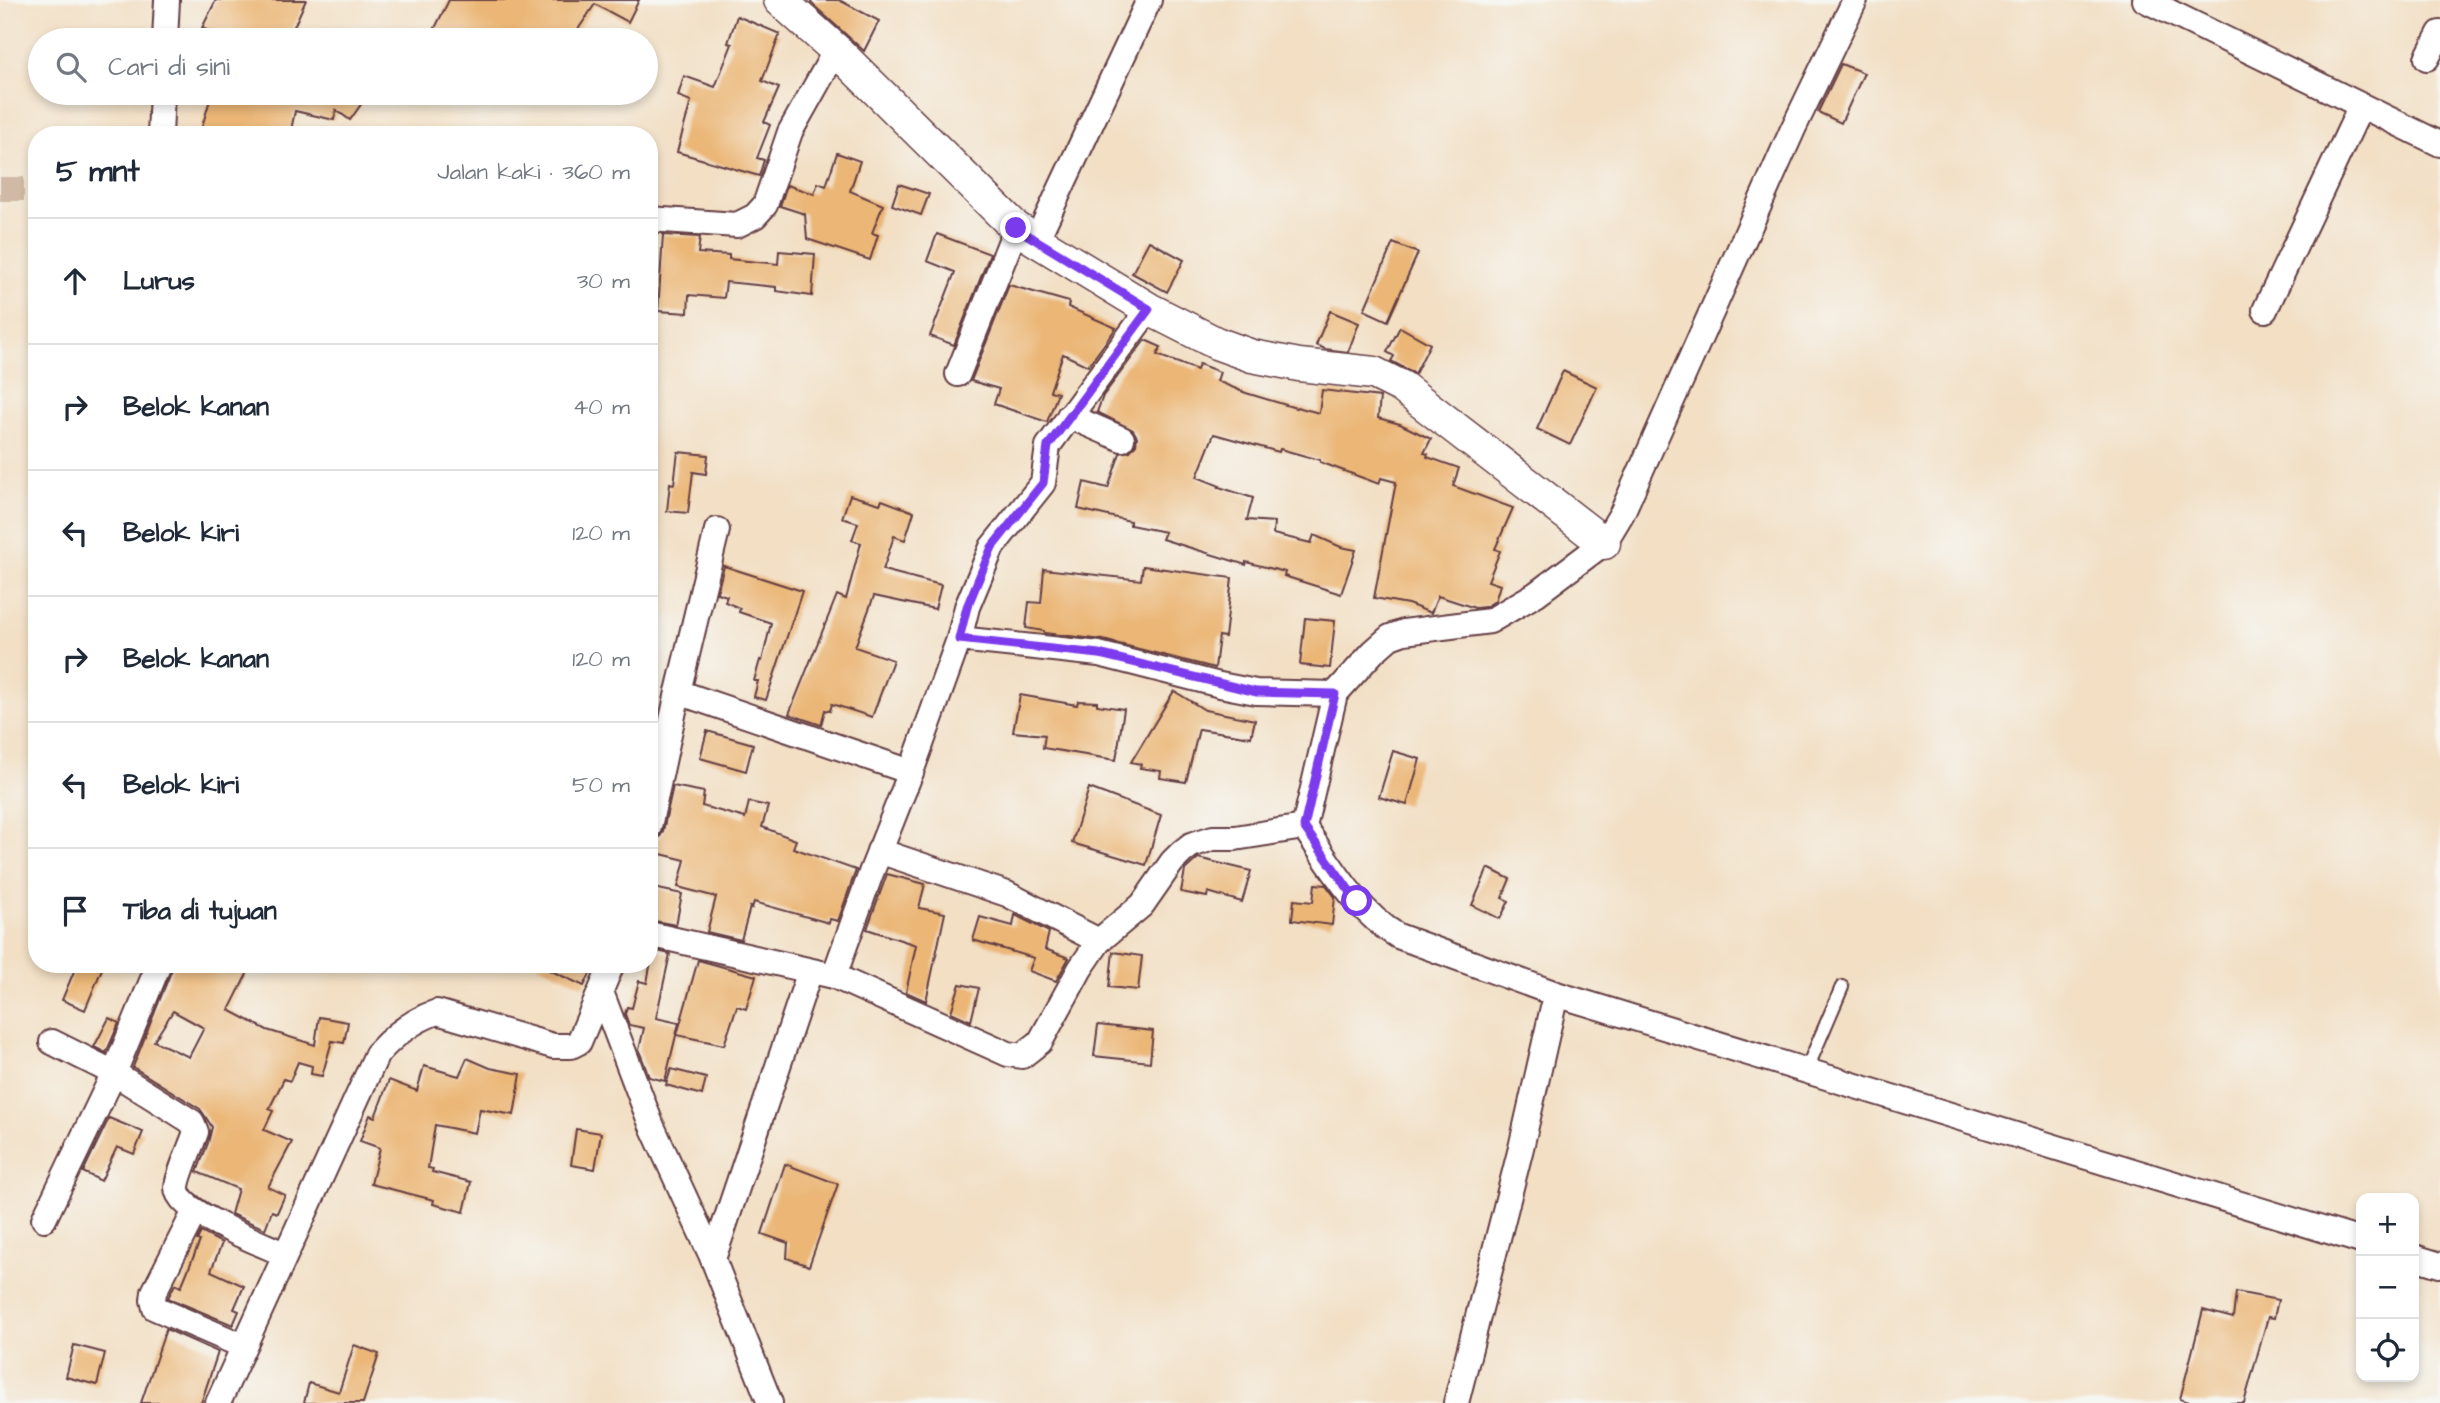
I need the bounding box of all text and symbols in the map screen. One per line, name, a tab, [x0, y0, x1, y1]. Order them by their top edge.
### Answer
search box	[28, 28, 658, 105]
icon: search	[52, 48, 90, 86]
text: Cari di sini	[108, 49, 230, 85]
text: 5 mnt	[56, 151, 140, 193]
text: Jalan kaki · 360 m	[437, 156, 630, 188]
route end	[1000, 212, 1031, 243]
icon: ahead	[56, 262, 94, 300]
text: Lurus	[123, 263, 195, 299]
text: 30 m	[577, 265, 630, 297]
icon: right	[56, 388, 94, 426]
text: Belok kanan	[123, 389, 269, 425]
text: 40 m	[573, 391, 630, 423]
icon: left	[56, 514, 94, 552]
text: Belok kiri	[123, 515, 239, 551]
text: 120 m	[572, 517, 630, 549]
icon: right	[56, 640, 94, 678]
text: Belok kanan	[123, 641, 269, 677]
text: 120 m	[572, 643, 630, 675]
icon: left	[56, 766, 94, 804]
text: Belok kiri	[123, 767, 239, 803]
text: 50 m	[572, 769, 630, 801]
route start	[1341, 885, 1372, 916]
icon: arrive	[56, 892, 94, 930]
text: Tiba di tujuan	[123, 893, 277, 929]
map controls	[2356, 1193, 2419, 1382]
button: +	[2356, 1193, 2419, 1256]
button: −	[2356, 1256, 2419, 1319]
button: locate	[2356, 1319, 2419, 1382]

